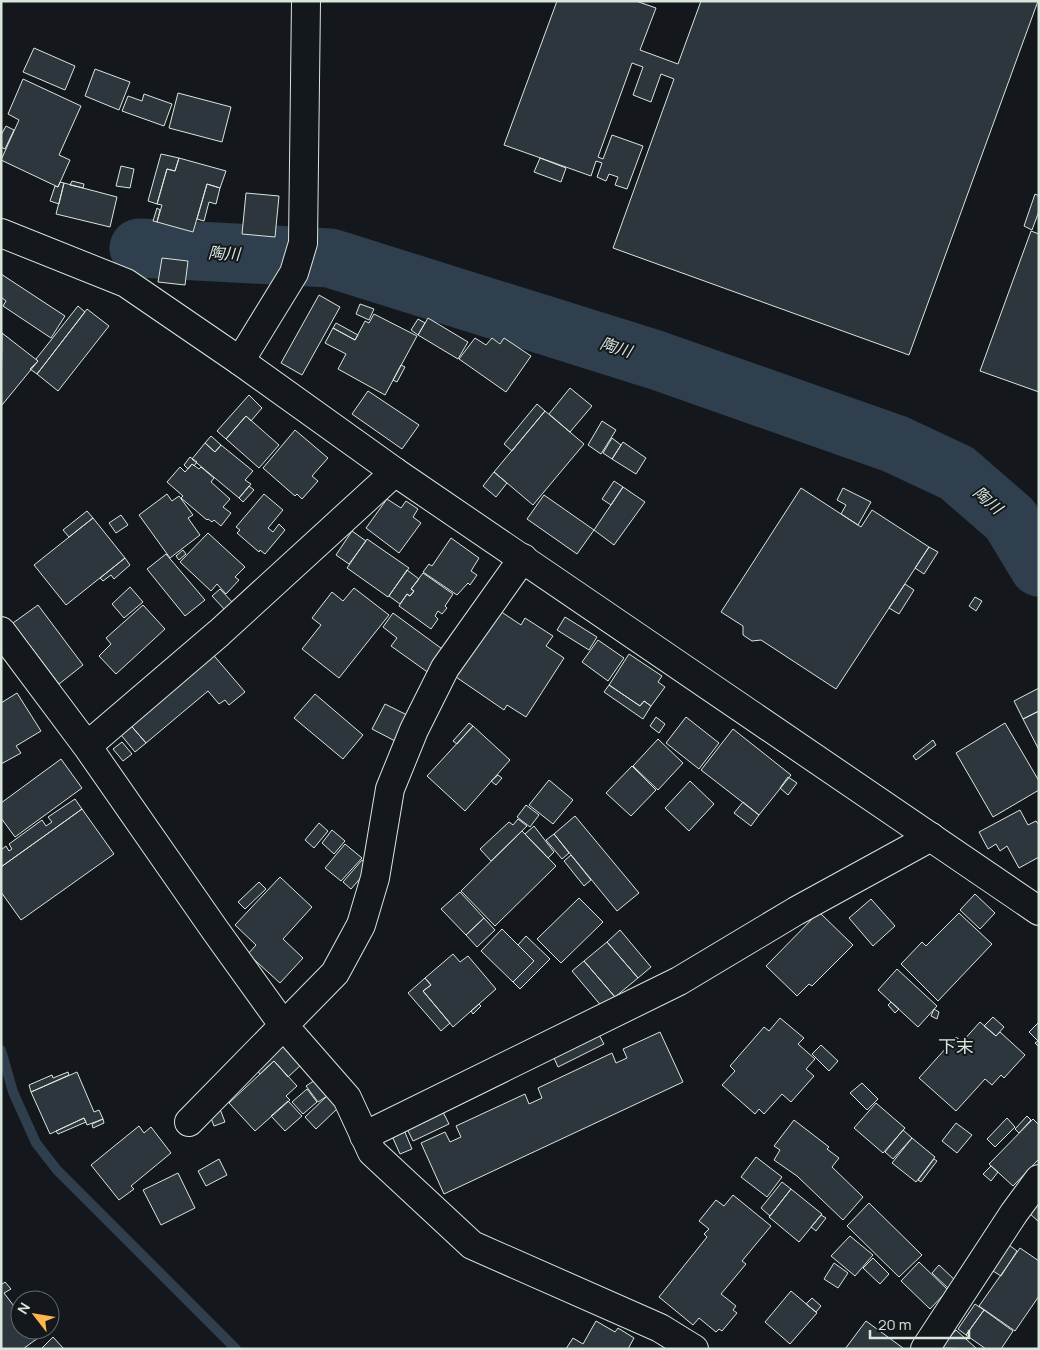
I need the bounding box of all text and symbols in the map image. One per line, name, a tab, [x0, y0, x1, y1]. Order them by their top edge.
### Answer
water label: 陶川	[207, 241, 243, 265]
water label: 陶川	[597, 332, 636, 363]
water label: 陶川	[969, 481, 1009, 520]
district label: 下末	[938, 1034, 974, 1058]
north arrow	[10, 1290, 60, 1340]
text: N	[13, 1299, 34, 1317]
scale bar	[870, 1308, 969, 1340]
text: 20 m	[878, 1314, 911, 1335]

